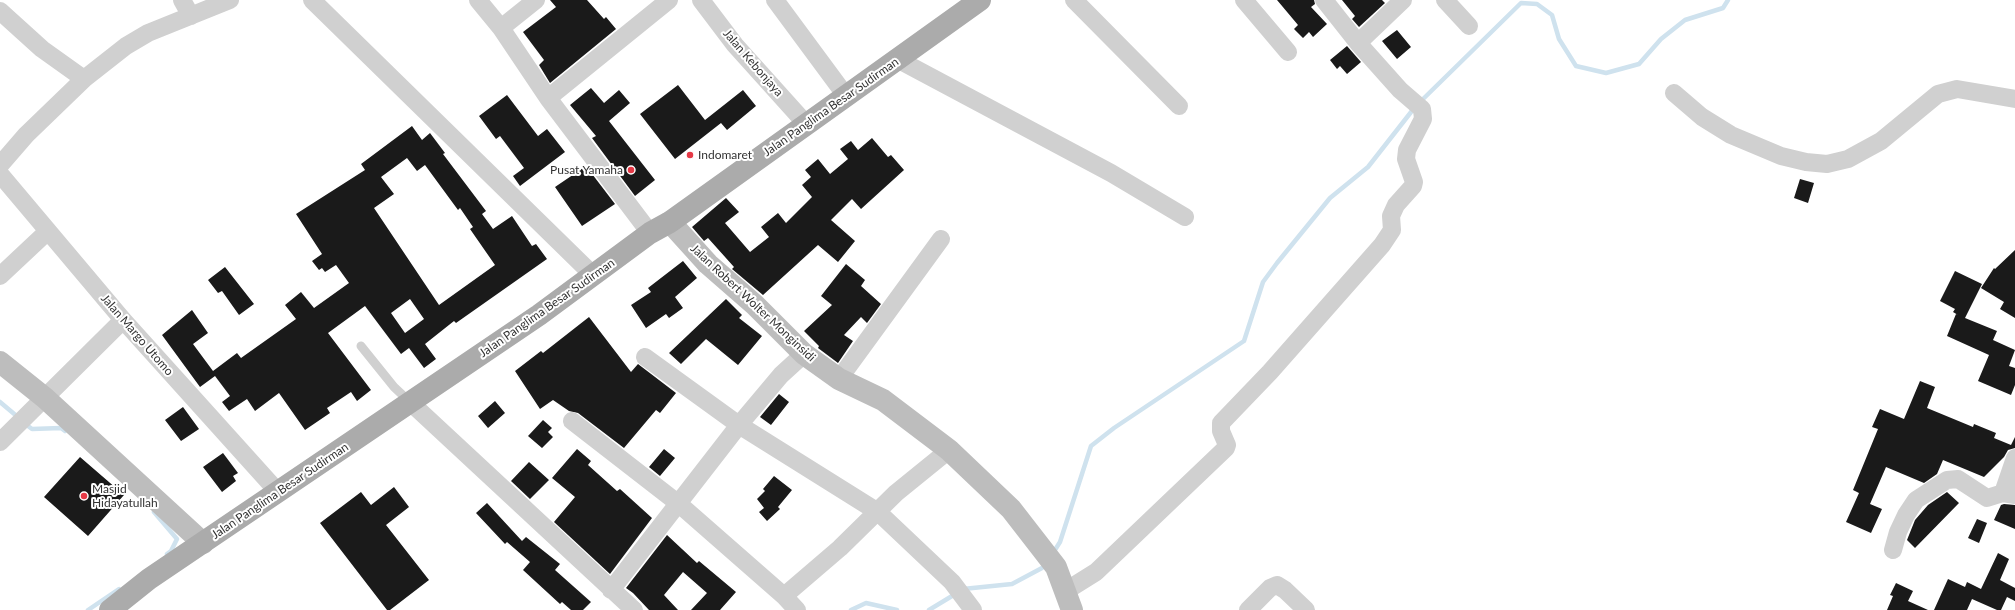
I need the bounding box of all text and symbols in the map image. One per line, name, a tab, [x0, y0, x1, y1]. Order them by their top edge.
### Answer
street label: Jalan Kebonjaya	[720, 27, 786, 99]
street label: Jalan Panglima Besar Sudirman	[760, 55, 902, 159]
place label: Indomaret	[698, 148, 752, 162]
marker: Indomaret	[685, 150, 695, 160]
place label: Pusat Yamaha	[550, 163, 623, 177]
marker: Pusat Yamaha	[626, 165, 636, 175]
street label: Jalan Robert Wolter Monginsidi	[688, 241, 818, 365]
street label: Jalan Panglima Besar Sudirman	[476, 256, 618, 360]
street label: Jalan Margo Utomo	[98, 291, 176, 379]
street label: Jalan Panglima Besar Sudirman	[209, 440, 351, 542]
place label: Masjid Hidayatullah	[92, 482, 158, 510]
marker: Masjid Hidayatullah	[79, 491, 89, 501]

